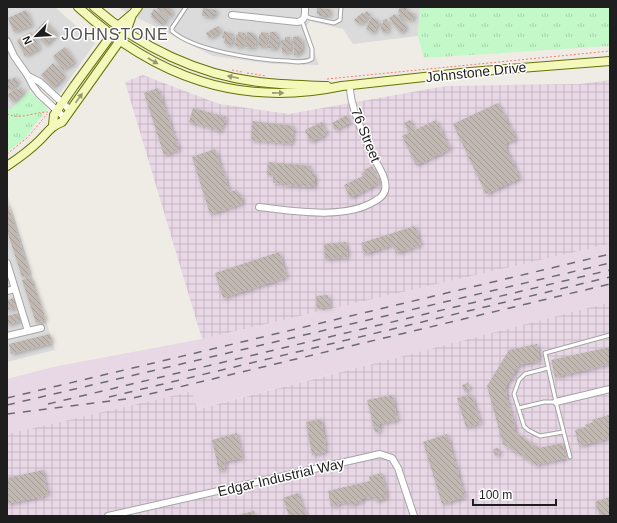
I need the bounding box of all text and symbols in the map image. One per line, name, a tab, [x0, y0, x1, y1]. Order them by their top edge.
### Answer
north arrow	[16, 16, 56, 56]
district label: JOHNSTONE	[61, 26, 169, 43]
text: N	[20, 34, 34, 46]
one-way arrow	[147, 58, 159, 65]
street label: Johnstone Drive	[425, 59, 527, 85]
one-way arrow	[227, 74, 239, 80]
one-way arrow	[272, 90, 284, 97]
one-way arrow	[75, 93, 83, 103]
street label: 76 Street	[348, 106, 384, 164]
street label: Edgar Industrial Way	[216, 455, 346, 499]
scale bar	[473, 481, 556, 507]
text: 100 m	[479, 488, 512, 502]

